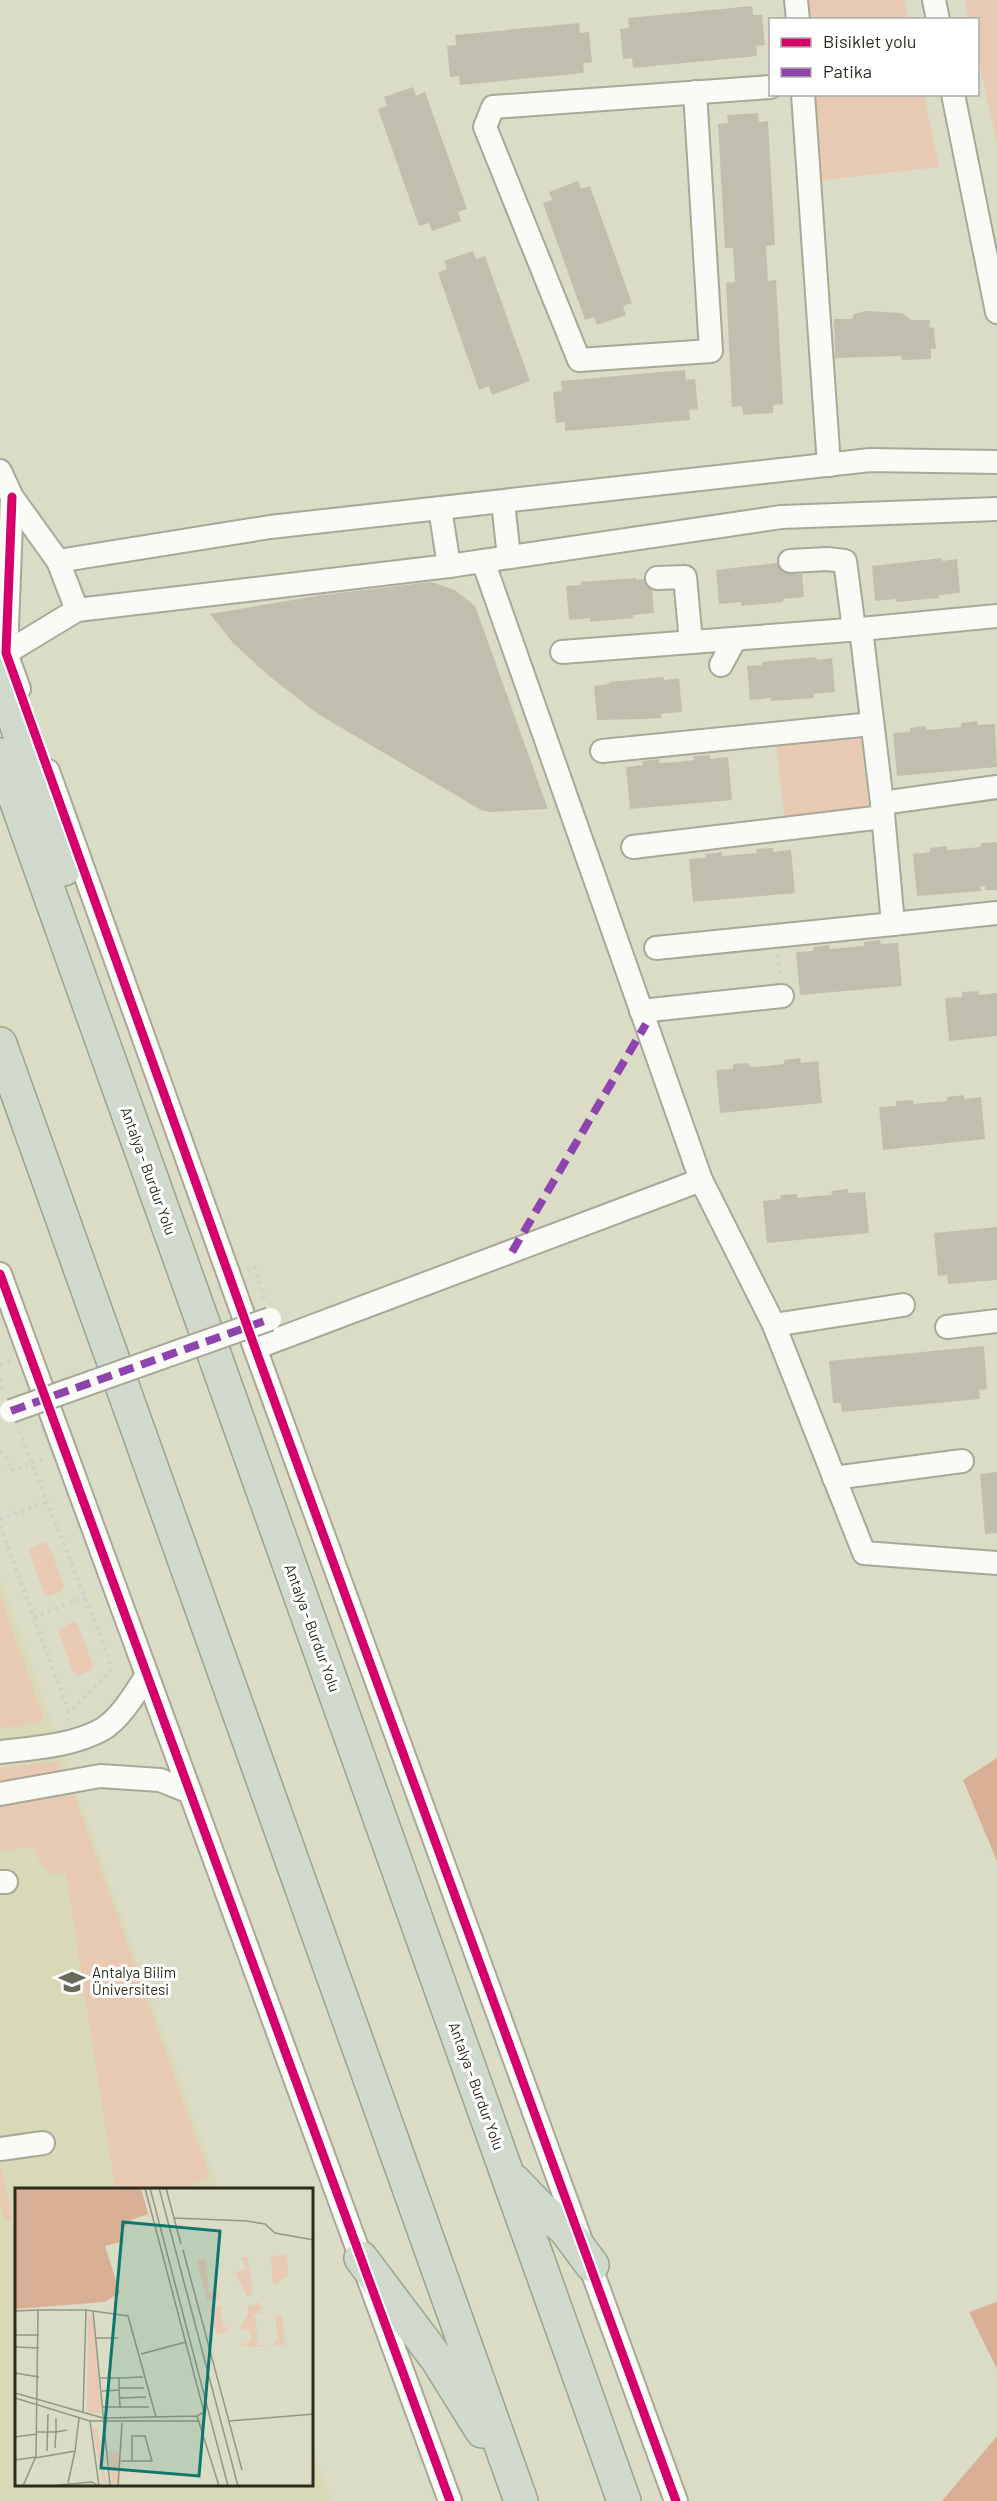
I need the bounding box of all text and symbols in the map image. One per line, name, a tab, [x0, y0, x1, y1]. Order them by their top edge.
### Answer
legend	[769, 18, 979, 96]
text: Bisiklet yolu	[823, 30, 917, 52]
text: Patika	[823, 60, 872, 82]
street label: Antalya - Burdur Yolu	[117, 1104, 180, 1237]
street label: Antalya - Burdur Yolu	[281, 1561, 344, 1694]
place label: Antalya Bilim Üniversitesi	[92, 1963, 176, 1998]
school or university icon: Antalya Bilim Üniversitesi	[57, 1967, 87, 1997]
street label: Antalya - Burdur Yolu	[445, 2019, 508, 2152]
inset map	[15, 2188, 314, 2486]

